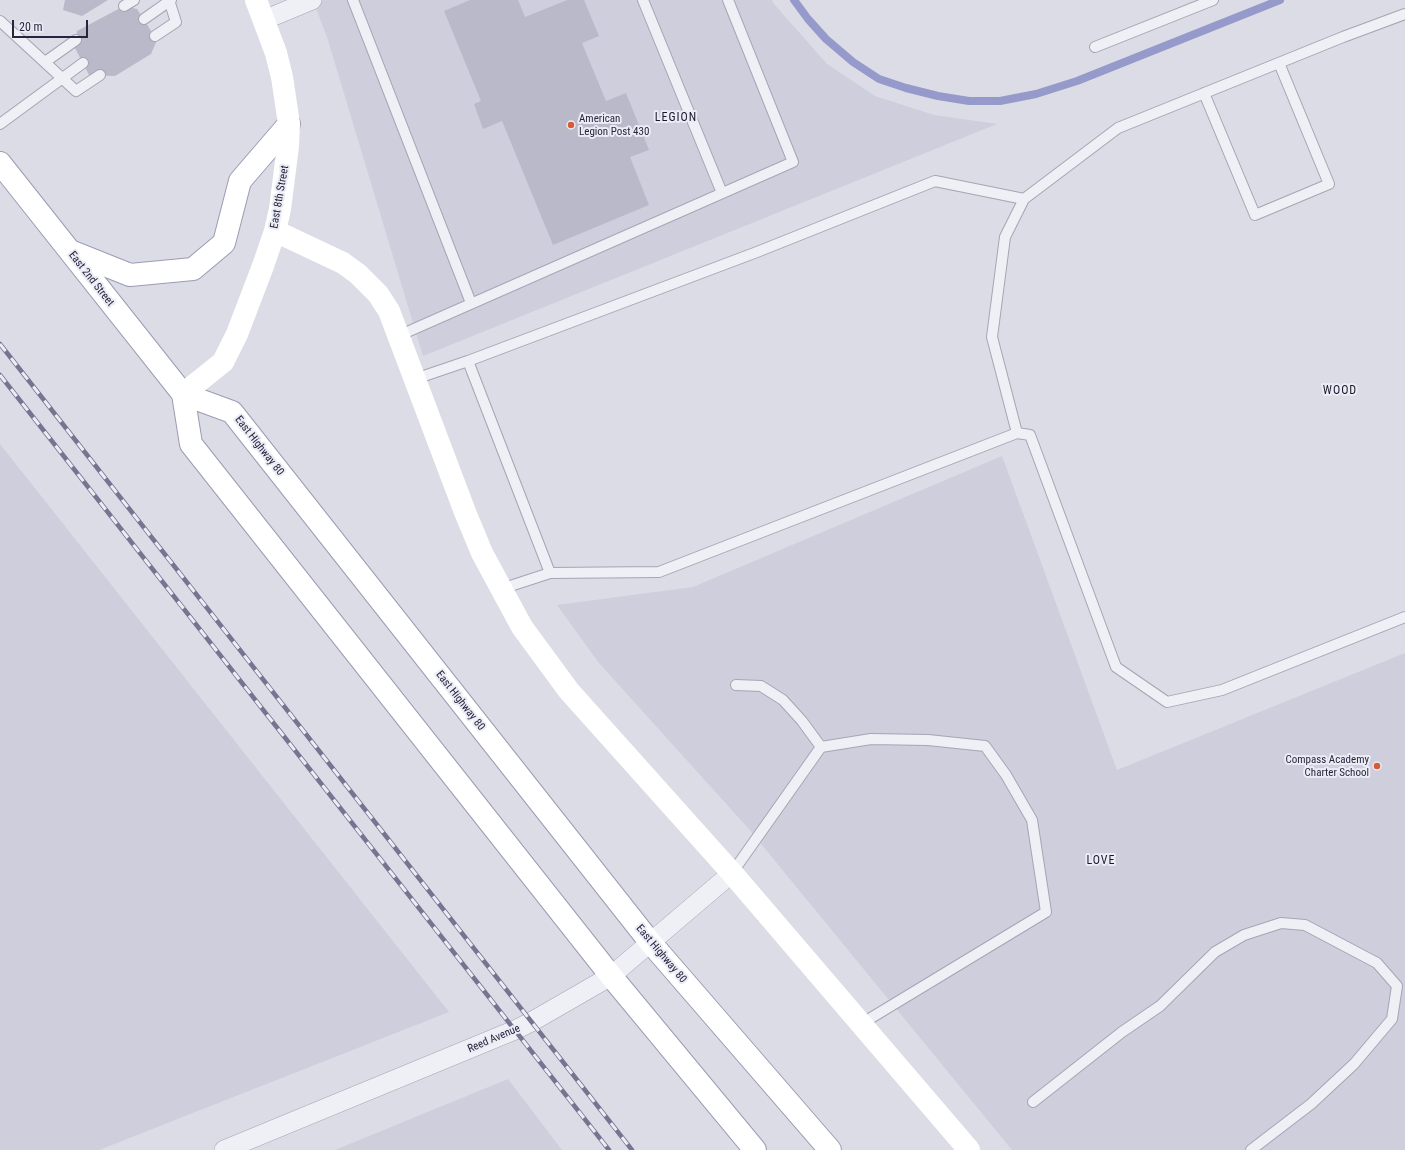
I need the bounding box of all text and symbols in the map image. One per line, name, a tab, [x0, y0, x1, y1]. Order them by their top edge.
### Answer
scale bar	[14, 12, 90, 38]
text: 20 m	[19, 20, 43, 34]
district label: LEGION	[655, 111, 697, 125]
place label: American Legion Post 430	[579, 112, 649, 138]
marker: American Legion Post 430	[566, 120, 576, 130]
street label: East 8th Street	[268, 164, 292, 230]
street label: East 2nd Street	[65, 249, 117, 309]
district label: WOOD	[1323, 384, 1357, 398]
street label: East Highway 80	[232, 414, 286, 478]
street label: East Highway 80	[433, 669, 487, 733]
place label: Compass Academy Charter School	[1286, 753, 1369, 779]
marker: Compass Academy Charter School	[1372, 761, 1382, 771]
district label: LOVE	[1086, 854, 1116, 868]
street label: East Highway 80	[633, 922, 689, 986]
street label: Reed Avenue	[466, 1022, 522, 1056]

